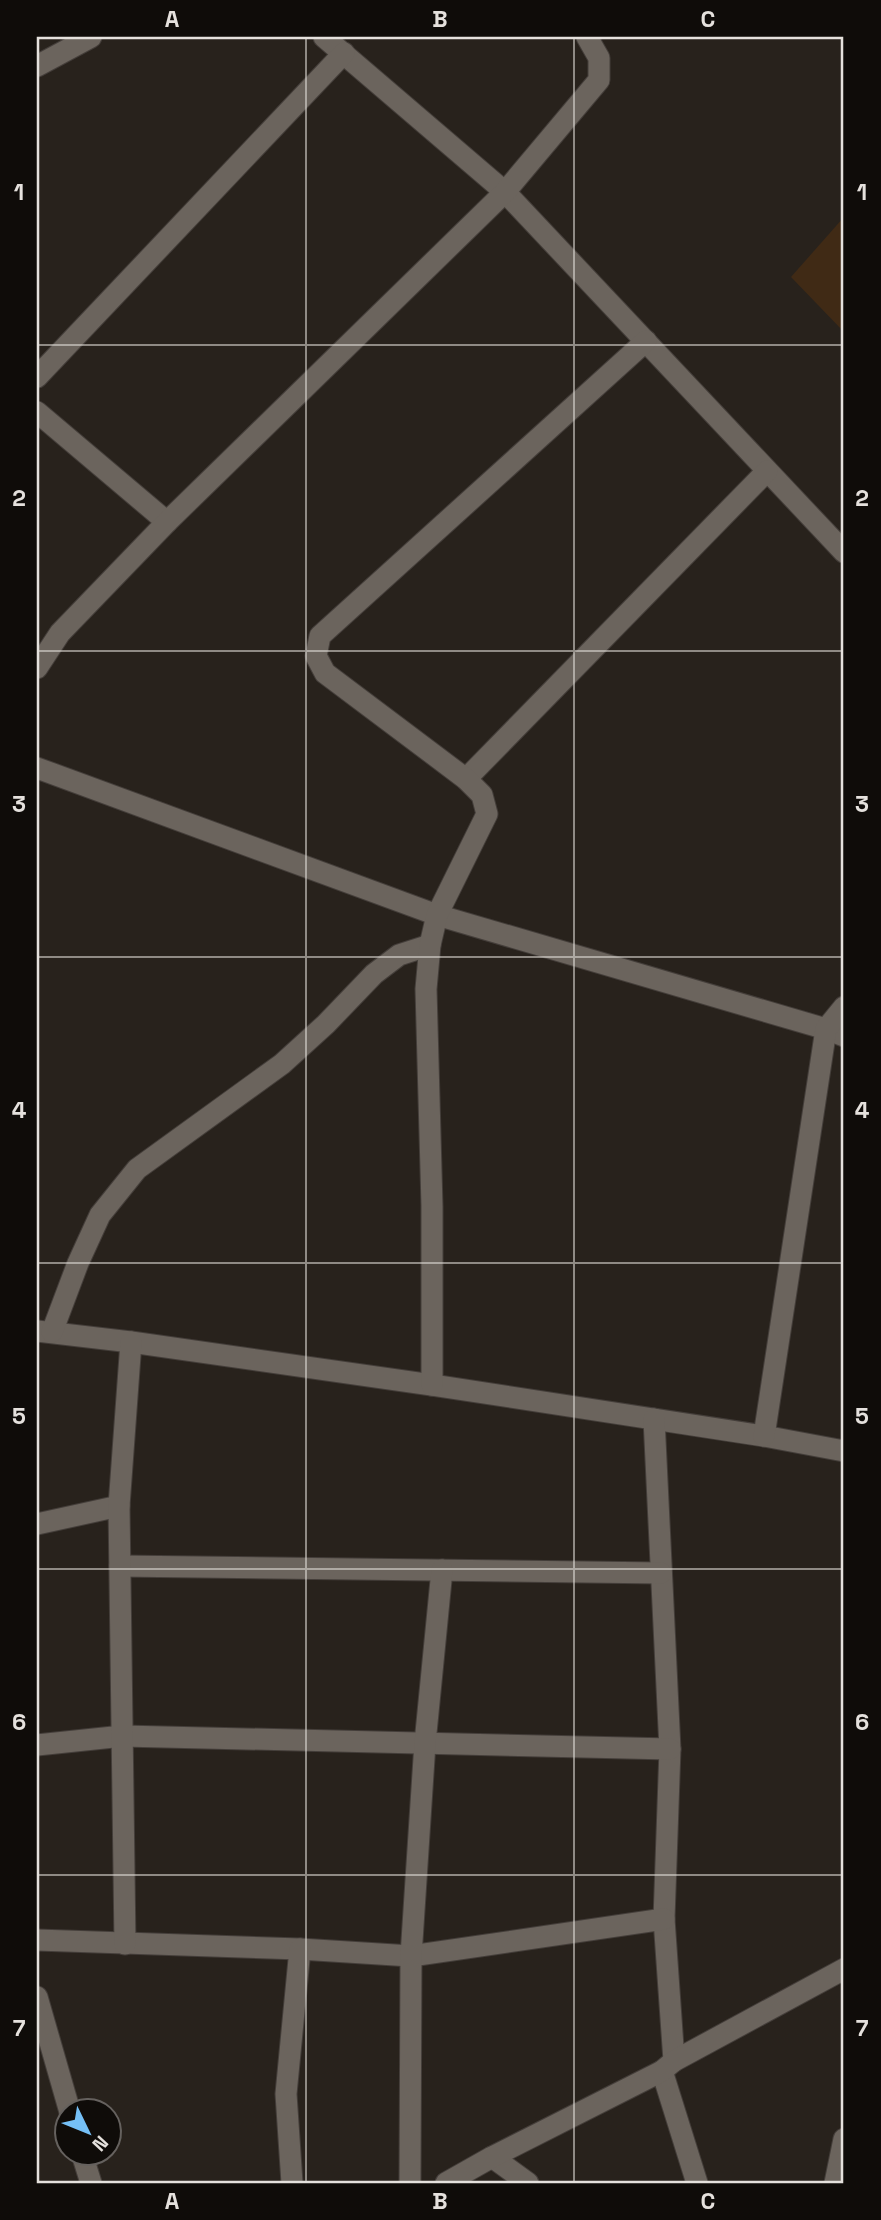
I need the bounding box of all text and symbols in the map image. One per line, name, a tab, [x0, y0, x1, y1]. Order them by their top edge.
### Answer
text: A	[165, 4, 180, 34]
text: B	[432, 4, 448, 34]
text: C	[701, 4, 715, 34]
text: 1	[14, 177, 24, 207]
text: 1	[857, 177, 867, 207]
text: 2	[12, 483, 26, 513]
text: 2	[855, 483, 869, 513]
text: 3	[12, 789, 26, 819]
text: 3	[855, 789, 869, 819]
text: 4	[12, 1095, 27, 1125]
text: 4	[855, 1095, 870, 1125]
text: 5	[12, 1401, 26, 1431]
text: 5	[855, 1401, 869, 1431]
text: 6	[12, 1707, 26, 1737]
text: 6	[855, 1707, 869, 1737]
text: 7	[13, 2013, 26, 2043]
text: 7	[856, 2013, 869, 2043]
north arrow	[52, 2098, 122, 2168]
text: N	[87, 2130, 114, 2156]
text: A	[165, 2186, 180, 2216]
text: B	[432, 2186, 448, 2216]
text: C	[701, 2186, 715, 2216]

